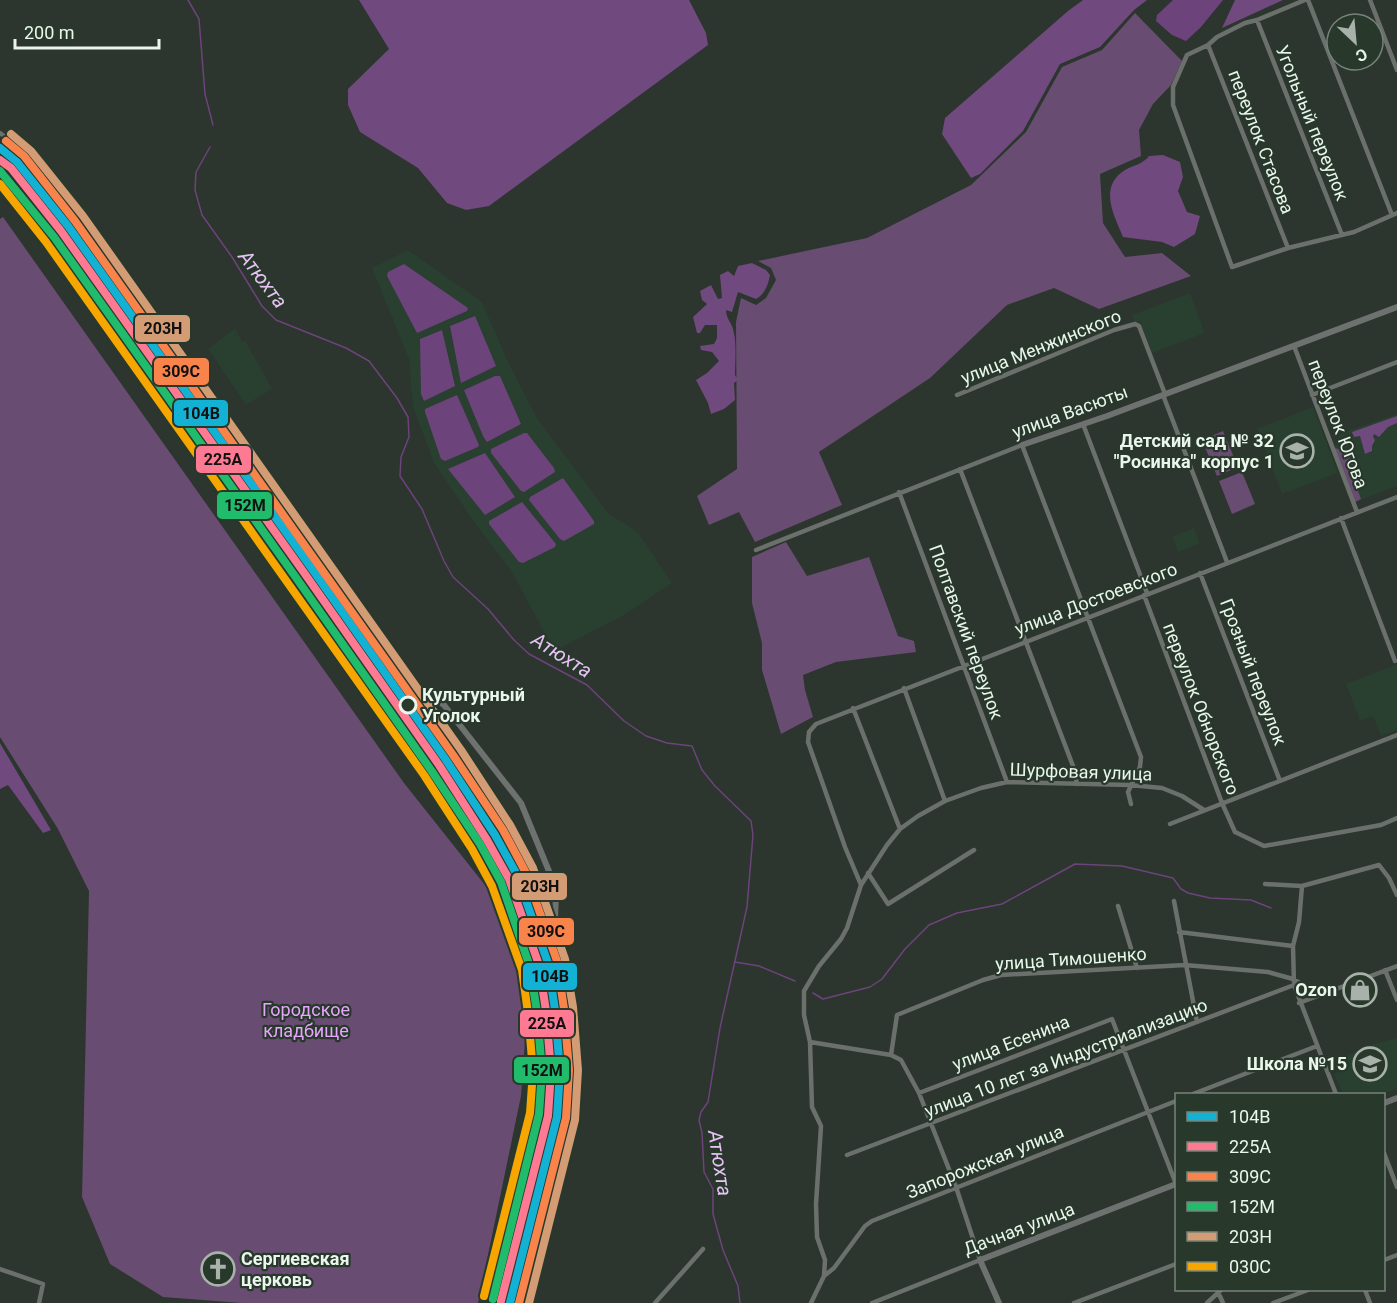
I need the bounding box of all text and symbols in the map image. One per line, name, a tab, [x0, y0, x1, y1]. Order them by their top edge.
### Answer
scale bar	[15, 12, 159, 50]
north arrow	[1325, 12, 1385, 72]
text: 200 m	[24, 22, 75, 43]
street label: Угольный переулок	[1272, 42, 1353, 204]
text: С	[1352, 44, 1370, 66]
street label: переулок Стасова	[1224, 67, 1299, 217]
water label: Атюхта	[233, 244, 293, 313]
street label: улица Менжинского	[958, 305, 1124, 388]
line badge: 203Н	[134, 314, 191, 343]
text: 203Н	[144, 319, 182, 338]
street label: переулок Югова	[1304, 356, 1373, 491]
line badge: 309С	[153, 357, 210, 386]
text: 309С	[162, 362, 200, 381]
street label: улица Васюты	[1009, 381, 1131, 442]
line badge: 104В	[173, 399, 229, 427]
text: 104В	[182, 404, 220, 423]
place label: Детский сад № 32 "Росинка" корпус 1	[1114, 430, 1274, 472]
school or university icon: Детский сад № 32 "Росинка" корпус 1	[1279, 433, 1315, 469]
line badge: 225А	[195, 445, 252, 474]
text: 225А	[204, 450, 242, 469]
line badge: 152М	[216, 491, 273, 520]
text: 152М	[224, 496, 266, 515]
street label: Полтавский переулок	[925, 542, 1008, 722]
street label: улица Достоевского	[1012, 558, 1180, 639]
street label: Грозный переулок	[1216, 596, 1291, 748]
street label: переулок Обнорского	[1159, 620, 1244, 798]
water label: Атюхта	[527, 627, 597, 683]
place label: Культурный Уголок	[422, 684, 525, 726]
marker: Культурный Уголок	[399, 696, 417, 714]
street label: Шурфовая улица	[1009, 759, 1153, 784]
line badge: 203Н	[511, 872, 568, 901]
text: 203Н	[521, 877, 559, 896]
line badge: 309С	[518, 917, 575, 946]
text: 309С	[527, 922, 565, 941]
street label: улица Тимошенко	[995, 943, 1147, 974]
line badge: 104В	[522, 962, 578, 991]
text: 104В	[531, 967, 569, 986]
shop icon: Ozon	[1342, 972, 1378, 1008]
place label: Ozon	[1295, 979, 1337, 1000]
street label: улица 10 лет за Индустриализацию	[921, 994, 1210, 1121]
park label: Городское кладбище	[262, 999, 350, 1041]
line badge: 225А	[519, 1009, 575, 1038]
street label: улица Есенина	[949, 1011, 1072, 1075]
text: 225А	[528, 1014, 566, 1033]
school or university icon: Школа №15	[1352, 1046, 1388, 1082]
place label: Школа №15	[1247, 1053, 1347, 1074]
line badge: 152М	[513, 1056, 570, 1084]
text: 152М	[521, 1061, 563, 1080]
legend	[1175, 1093, 1385, 1291]
text: 104В	[1229, 1106, 1271, 1127]
street label: Запорожская улица	[903, 1120, 1066, 1203]
water label: Атюхта	[703, 1127, 737, 1198]
text: 225А	[1229, 1136, 1271, 1157]
text: 309С	[1229, 1166, 1271, 1187]
text: 152М	[1229, 1196, 1275, 1217]
street label: Дачная улица	[960, 1198, 1077, 1259]
text: 203Н	[1229, 1226, 1272, 1247]
place label: Сергиевская церковь	[241, 1248, 349, 1290]
church icon: Сергиевская церковь	[200, 1251, 236, 1287]
text: 030C	[1229, 1256, 1271, 1277]

